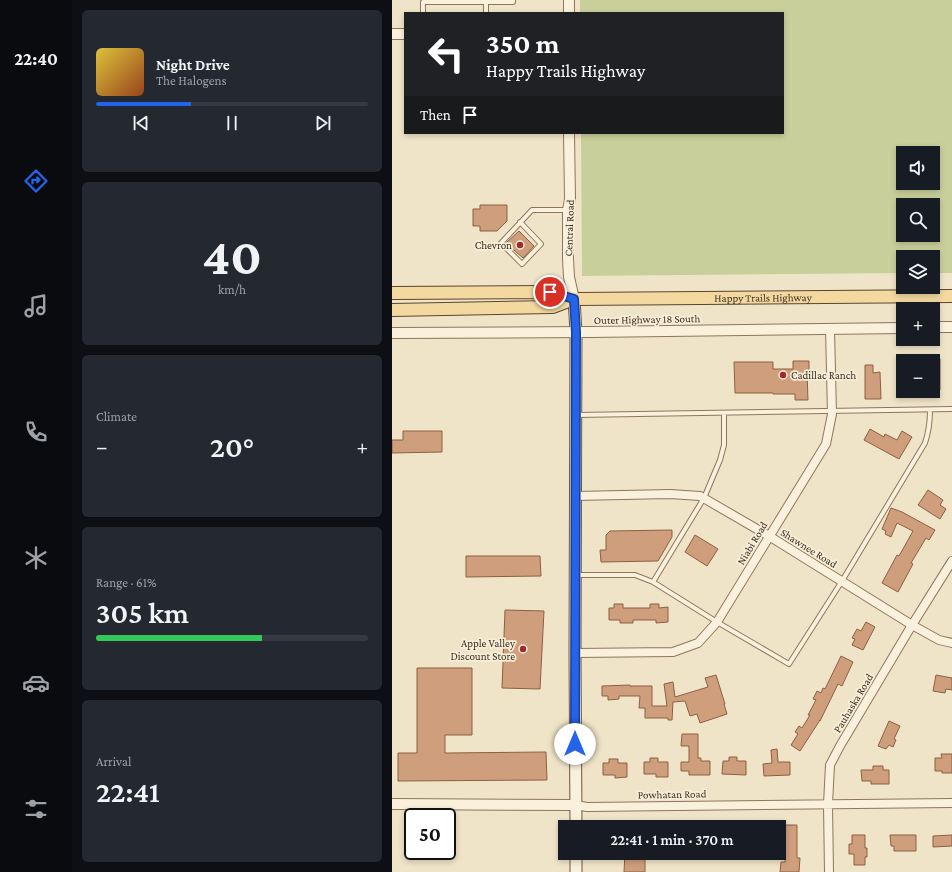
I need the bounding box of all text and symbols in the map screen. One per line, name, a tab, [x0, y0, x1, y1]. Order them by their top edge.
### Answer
icon: left	[420, 28, 472, 80]
text: 350 m	[486, 28, 560, 59]
text: 22:40	[14, 49, 58, 69]
text: Night Drive	[156, 57, 230, 73]
text: Happy Trails Highway	[486, 61, 645, 81]
text: The Halogens	[156, 73, 227, 88]
icon: arrive	[459, 104, 481, 126]
text: Then	[420, 107, 451, 123]
icon: previous	[130, 112, 152, 134]
icon: pause	[221, 112, 243, 134]
icon: next	[312, 112, 334, 134]
map controls	[896, 146, 940, 398]
button: sound	[896, 146, 940, 190]
icon: directions	[22, 167, 50, 195]
button: search	[896, 198, 940, 242]
street label: Central Road	[562, 199, 576, 257]
text: 40	[202, 227, 262, 285]
place label: Chevron	[475, 239, 512, 251]
marker: Chevron	[515, 240, 525, 250]
button: layers	[896, 250, 940, 294]
pin	[533, 275, 567, 309]
icon: arrive	[539, 281, 561, 303]
text: km/h	[218, 282, 246, 297]
street label: Happy Trails Highway	[714, 291, 813, 305]
icon: music	[22, 292, 50, 320]
button: +	[896, 302, 940, 346]
street label: Outer Highway 18 South	[594, 312, 701, 327]
button: −	[896, 354, 940, 398]
place label: Cadillac Ranch	[791, 369, 856, 381]
marker: Cadillac Ranch	[778, 370, 788, 380]
text: Climate	[96, 409, 137, 424]
icon: phone	[22, 418, 50, 446]
text: 20°	[210, 430, 254, 463]
text: −	[96, 434, 108, 459]
text: +	[356, 434, 368, 459]
street label: Niabi Road	[734, 519, 770, 567]
street label: Shawnee Road	[779, 526, 840, 570]
icon: climate	[22, 544, 50, 572]
text: Range · 61%	[96, 575, 157, 590]
text: 305 km	[96, 596, 189, 629]
place label: Apple Valley Discount Store	[450, 637, 516, 662]
marker: Apple Valley Discount Store	[518, 644, 528, 654]
icon: car	[22, 669, 50, 697]
street label: Pauhaska Road	[831, 671, 875, 734]
position arrow	[554, 723, 596, 765]
text: Arrival	[96, 754, 131, 769]
text: 22:41	[96, 775, 160, 808]
street label: Powhatan Road	[638, 787, 707, 801]
icon: filters	[22, 795, 50, 823]
speed limit sign: 50	[404, 808, 456, 860]
text: 22:41 · 1 min · 370 m	[611, 832, 733, 848]

